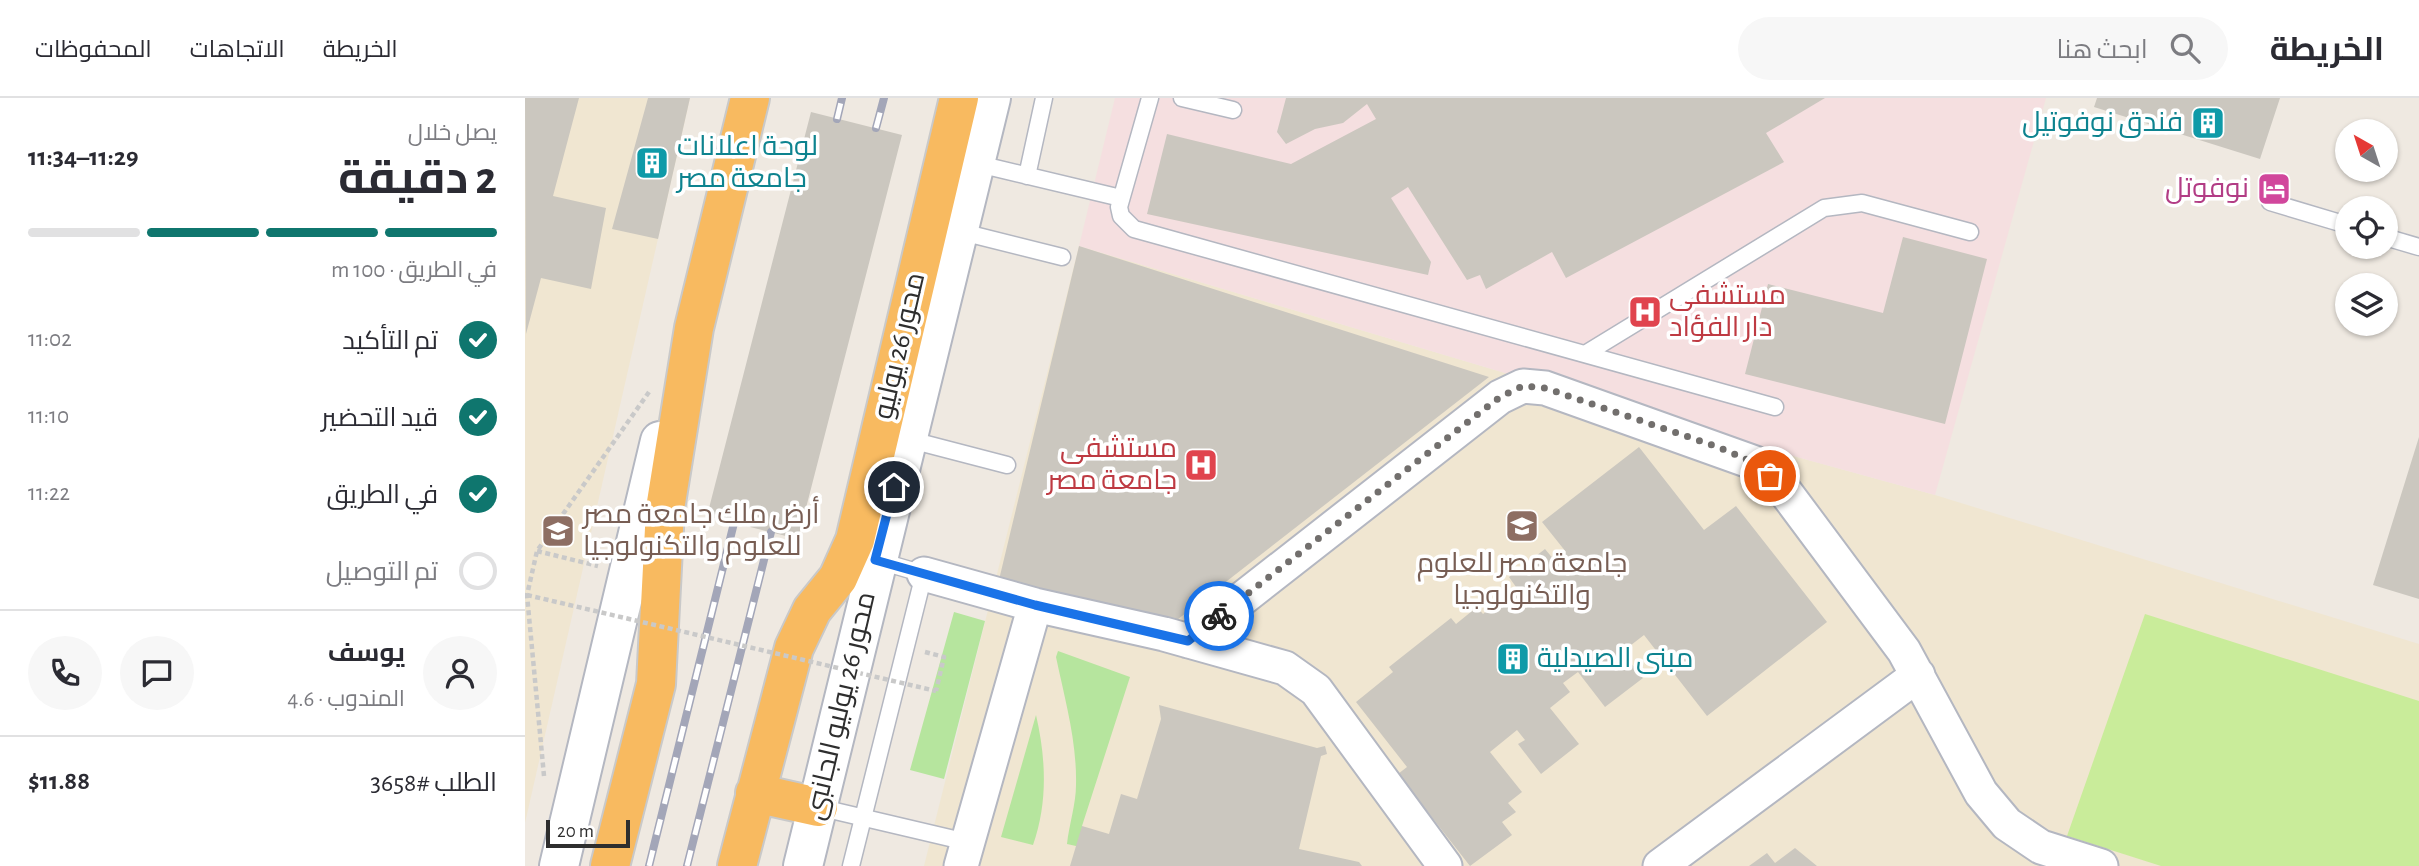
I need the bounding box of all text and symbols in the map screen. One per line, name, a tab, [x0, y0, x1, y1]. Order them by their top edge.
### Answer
search box	[1738, 17, 2228, 80]
icon: search	[2166, 29, 2204, 67]
text: الخريطة	[2270, 34, 2384, 67]
text: ابحث هنا	[2056, 37, 2148, 63]
text: المحفوظات	[35, 38, 152, 62]
text: الاتجاهات	[190, 38, 285, 62]
text: الخريطة	[323, 38, 398, 62]
building icon: فندق نوفوتيل	[2189, 104, 2227, 142]
place label: فندق نوفوتيل	[2022, 109, 2183, 138]
north arrow	[2335, 119, 2397, 182]
map controls	[2335, 119, 2398, 336]
text: يصل خلال	[408, 122, 497, 145]
place label: لوحة اعلانات جامعة مصر	[675, 133, 818, 193]
text: 11:29–11:34	[28, 144, 138, 170]
building icon: لوحة اعلانات جامعة مصر	[633, 144, 671, 182]
text: 2 دقيقة	[338, 156, 497, 202]
hotel icon: نوفوتل	[2255, 170, 2293, 208]
place label: نوفوتل	[2165, 175, 2249, 204]
button: locate	[2335, 196, 2398, 259]
text: في الطريق · 100 m	[331, 259, 497, 282]
street label: محور 26 يوليو	[870, 270, 930, 422]
button: layers	[2335, 273, 2398, 336]
place label: مستشفى دار الفؤاد	[1669, 281, 1786, 342]
hospital icon: مستشفى دار الفؤاد	[1626, 293, 1664, 331]
icon: check	[459, 321, 497, 359]
text: 11:02	[28, 328, 72, 351]
text: تم التأكيد	[342, 328, 438, 354]
icon: check	[459, 398, 497, 436]
text: 11:10	[28, 405, 69, 428]
text: قيد التحضير	[321, 405, 438, 431]
place label: مستشفى جامعة مصر	[1045, 434, 1177, 495]
hospital icon: مستشفى جامعة مصر	[1182, 446, 1220, 484]
pin	[1740, 446, 1800, 506]
pin	[864, 457, 924, 517]
icon: bag	[1751, 457, 1789, 495]
icon: home	[875, 468, 913, 506]
icon: check	[459, 475, 497, 513]
text: 11:22	[28, 482, 70, 505]
text: في الطريق	[326, 482, 438, 508]
place label: أرض ملك جامعة مصر للعلوم والتكنولوجيا	[581, 496, 820, 565]
school or university icon: جامعة مصر للعلوم والتكنولوجيا	[1503, 507, 1541, 545]
school or university icon: أرض ملك جامعة مصر للعلوم والتكنولوجيا	[539, 512, 577, 550]
place label: جامعة مصر للعلوم والتكنولوجيا	[1417, 550, 1627, 610]
text: تم التوصيل	[326, 559, 438, 585]
courier	[1184, 581, 1254, 651]
street label: محور 26 يوليو الجانبى	[801, 589, 882, 823]
icon: bike	[1200, 597, 1238, 635]
button: phone	[28, 636, 102, 710]
button: chat	[120, 636, 194, 710]
button: person	[423, 636, 497, 710]
text: يوسف	[328, 640, 405, 666]
building icon: مبنى الصيدلية	[1494, 640, 1532, 678]
place label: مبنى الصيدلية	[1537, 645, 1693, 674]
text: المندوب · 4.6	[287, 688, 405, 711]
text: $11.88	[28, 768, 90, 794]
text: الطلب #3658	[370, 770, 497, 796]
scale bar	[546, 817, 630, 849]
text: 20 m	[557, 822, 594, 841]

